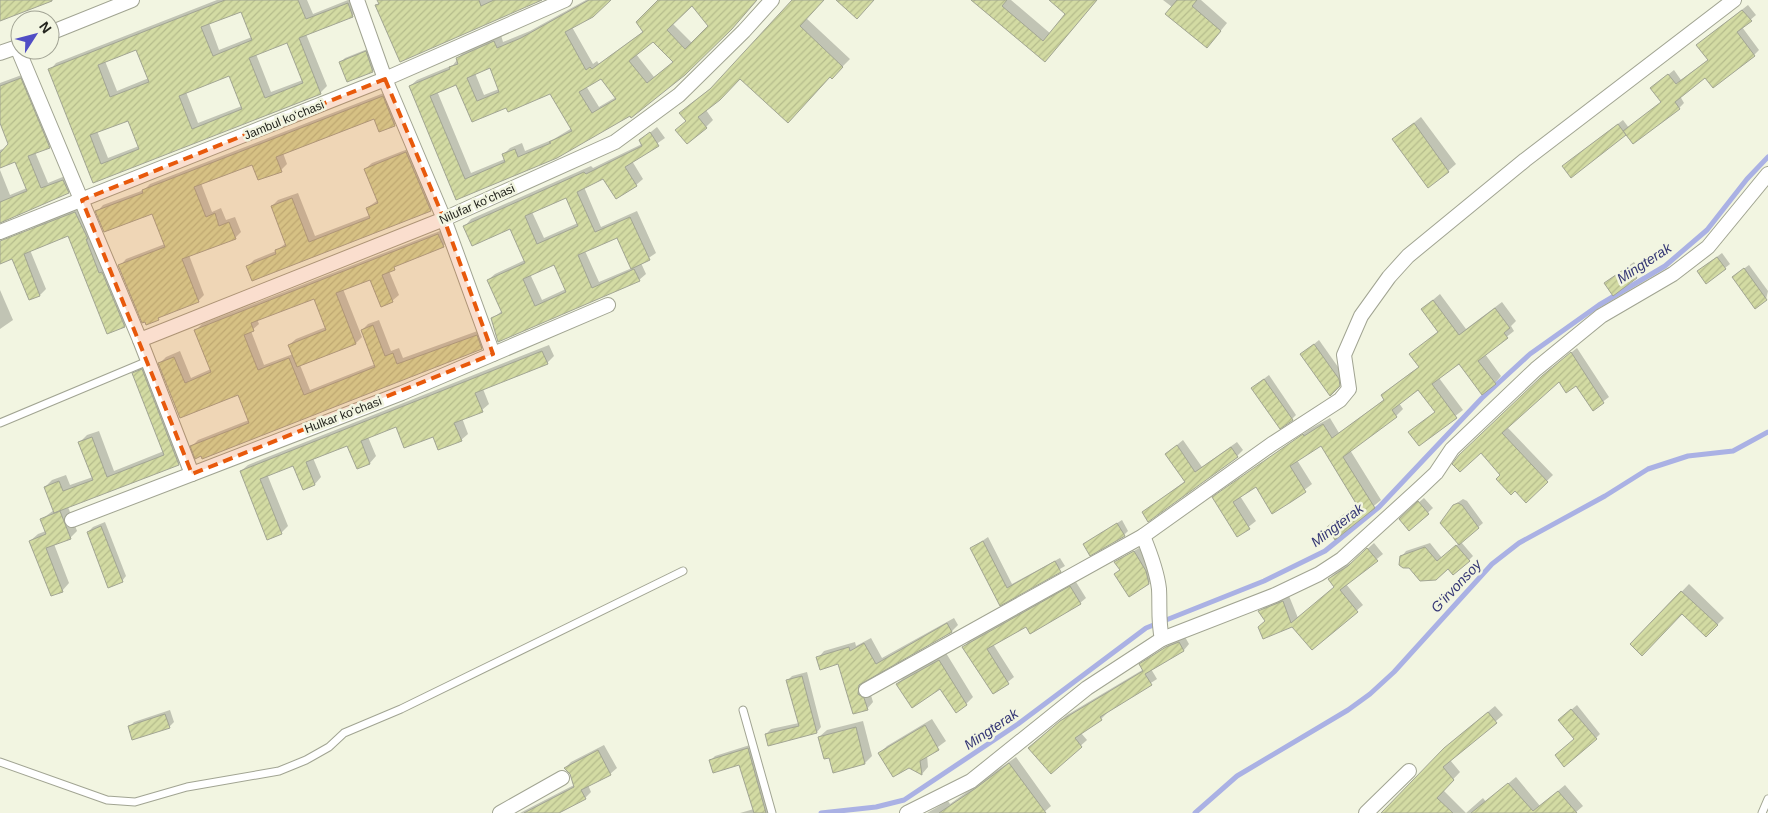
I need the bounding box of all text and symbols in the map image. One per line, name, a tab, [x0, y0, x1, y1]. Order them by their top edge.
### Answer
north arrow	[10, 10, 60, 60]
text: N	[36, 19, 55, 36]
street label: Jambul koʻchasi	[242, 98, 326, 142]
street label: Nilufar koʻchasi	[437, 181, 517, 227]
water label: Mingterak	[1614, 239, 1675, 286]
street label: Hulkar koʻchasi	[303, 394, 383, 436]
water label: Mingterak	[1308, 500, 1367, 550]
water label: G‘irvonsoy	[1428, 556, 1485, 616]
water label: Mingterak	[961, 705, 1022, 753]

